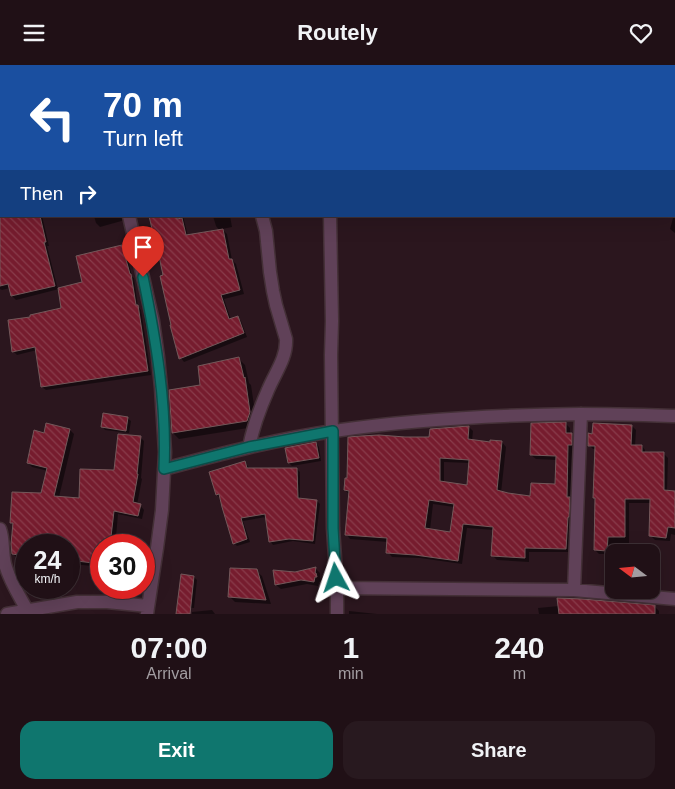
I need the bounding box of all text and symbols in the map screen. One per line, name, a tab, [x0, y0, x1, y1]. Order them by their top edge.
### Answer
icon: menu	[20, 19, 48, 47]
icon: heart	[627, 19, 655, 47]
text: Routely	[297, 20, 378, 45]
icon: left	[20, 85, 85, 150]
text: 70 m	[103, 85, 183, 124]
text: Turn left	[103, 126, 183, 151]
icon: right	[73, 180, 101, 208]
text: Then	[20, 183, 63, 204]
pin	[122, 226, 164, 277]
icon: arrive	[129, 233, 157, 261]
speed limit sign: 30	[90, 534, 155, 599]
north arrow	[605, 544, 660, 599]
map controls	[605, 544, 660, 599]
text: 24	[34, 546, 61, 574]
position arrow	[309, 551, 361, 603]
text: km/h	[34, 572, 61, 586]
text: 07:00	[131, 631, 207, 664]
text: 1	[342, 631, 359, 664]
text: 240	[494, 631, 544, 664]
text: Arrival	[146, 665, 192, 682]
text: min	[338, 665, 364, 682]
text: m	[513, 665, 526, 682]
button: Exit	[20, 721, 333, 779]
button: Share	[343, 721, 655, 779]

